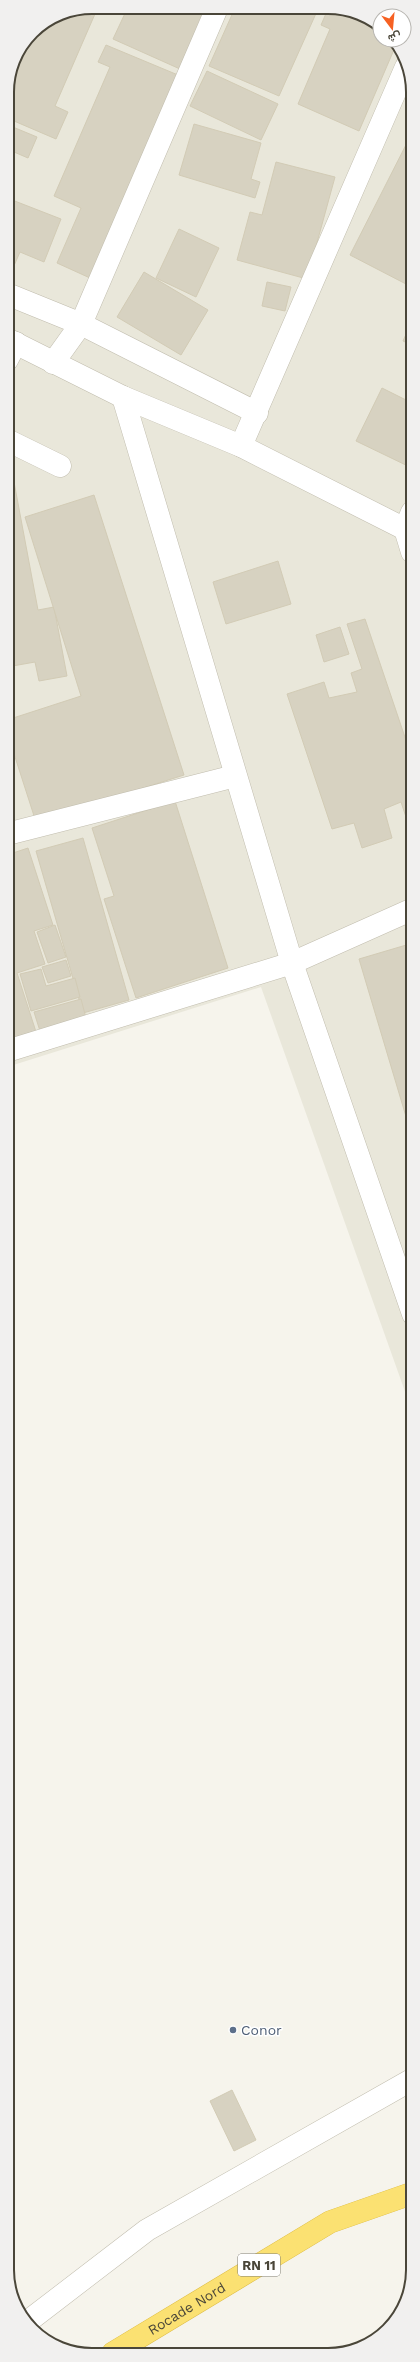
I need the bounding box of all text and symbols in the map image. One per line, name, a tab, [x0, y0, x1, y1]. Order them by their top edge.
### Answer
north arrow	[372, 8, 412, 48]
text: ش	[386, 29, 403, 45]
place label: Conor	[241, 2022, 282, 2038]
marker: Conor	[228, 2025, 238, 2035]
road number: RN 11	[238, 2254, 280, 2276]
street label: Rocade Nord	[145, 2279, 228, 2338]

